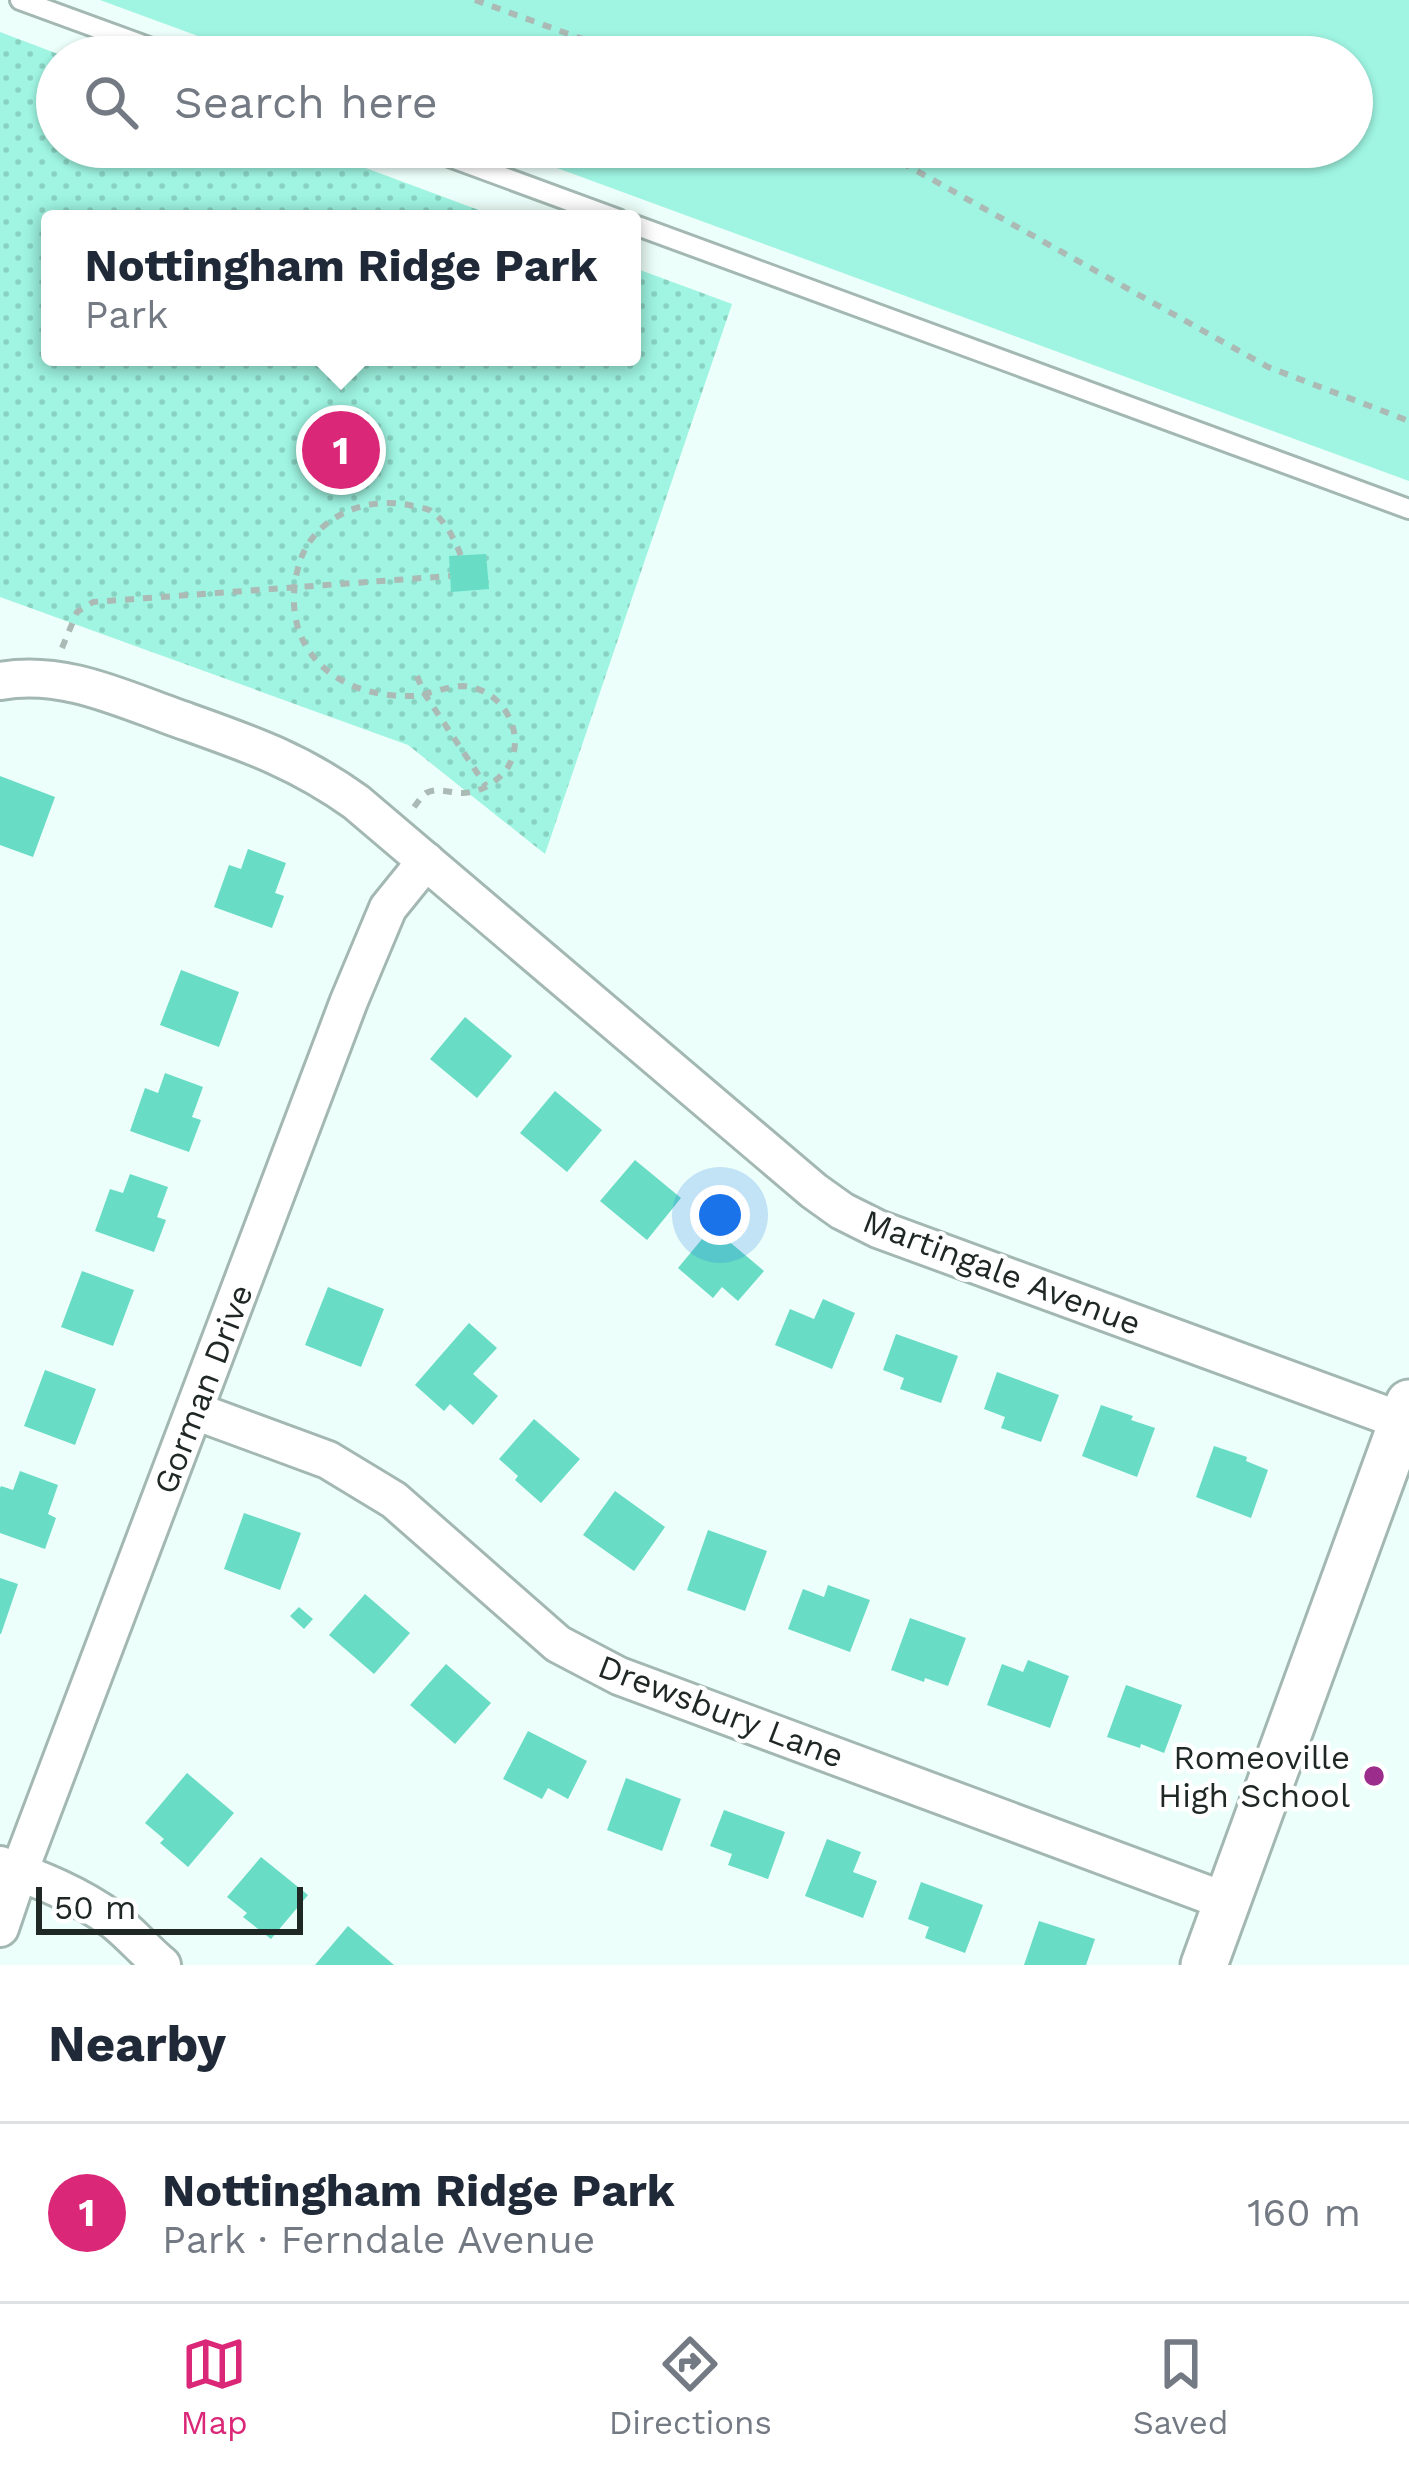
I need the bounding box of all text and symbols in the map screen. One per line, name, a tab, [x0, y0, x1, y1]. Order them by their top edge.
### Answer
search box	[36, 36, 1373, 168]
icon: search	[78, 69, 144, 135]
text: Search here	[174, 76, 438, 129]
popup	[41, 210, 641, 366]
text: Nottingham Ridge Park	[85, 239, 597, 292]
text: Park	[85, 292, 168, 337]
pin: 1	[302, 405, 380, 495]
your location	[690, 1185, 750, 1245]
street label: Martingale Avenue	[858, 1201, 1146, 1343]
street label: Gorman Drive	[145, 1279, 261, 1499]
street label: Drewsbury Lane	[593, 1646, 849, 1776]
place label: Romeoville High School	[1158, 1738, 1350, 1815]
marker: Romeoville High School	[1361, 1763, 1387, 1789]
scale bar	[36, 1881, 303, 1934]
text: 50 m	[54, 1888, 136, 1927]
text: Nearby	[48, 2014, 226, 2073]
text: Nottingham Ridge Park	[162, 2164, 675, 2217]
text: 1	[79, 2190, 95, 2235]
text: 160 m	[1247, 2190, 1361, 2235]
text: Park · Ferndale Avenue	[162, 2217, 595, 2262]
tab: Map	[180, 2331, 248, 2442]
tab: Directions	[609, 2331, 772, 2442]
tab: Saved	[1133, 2331, 1229, 2442]

